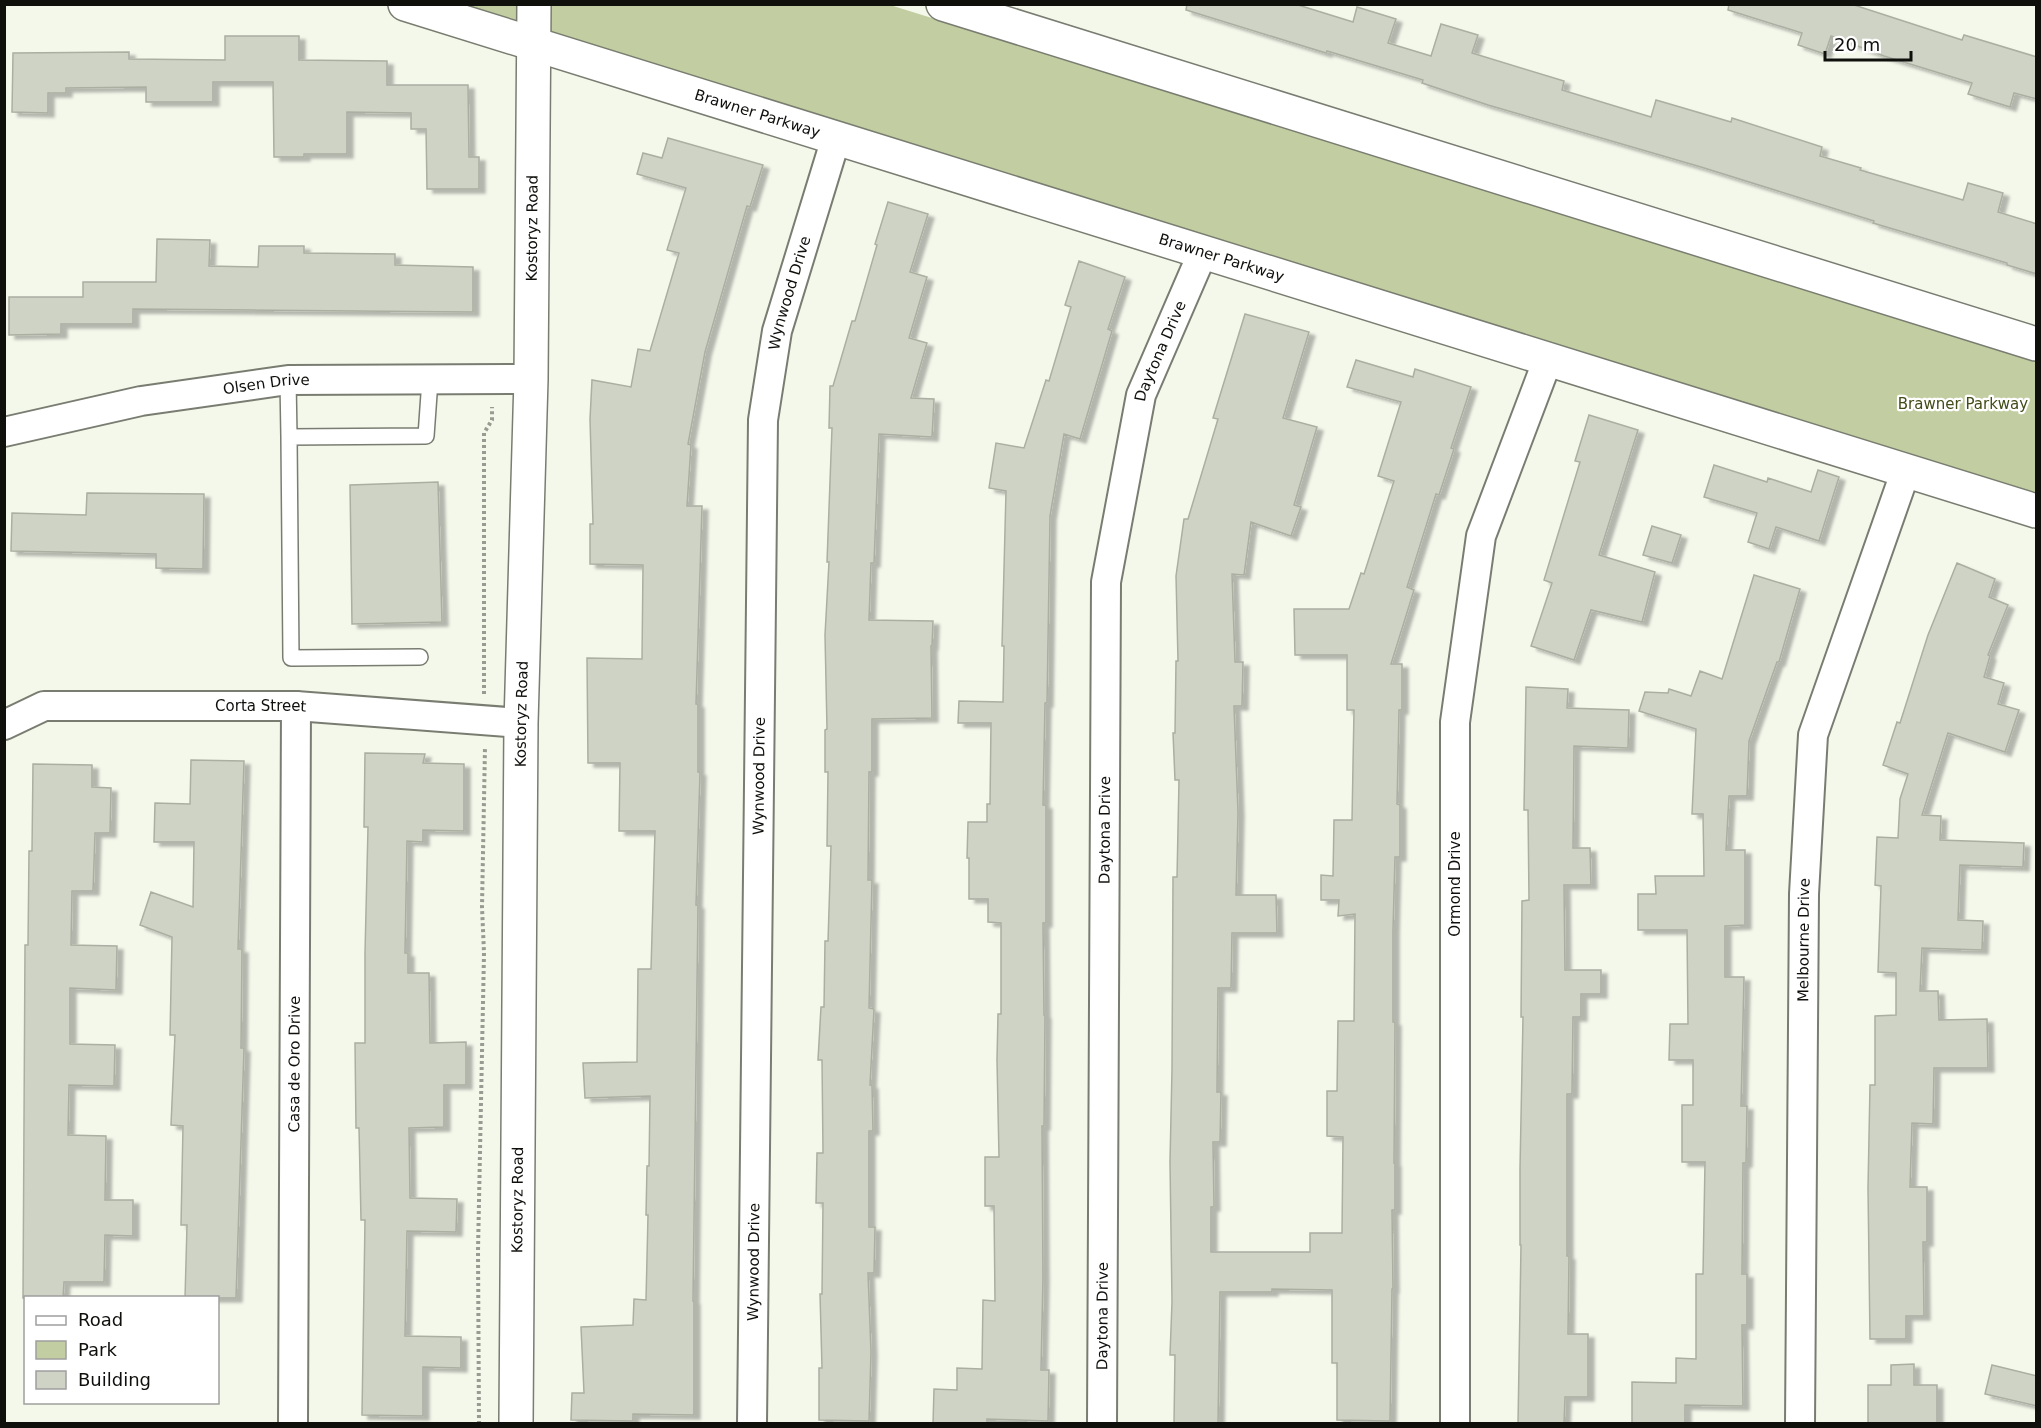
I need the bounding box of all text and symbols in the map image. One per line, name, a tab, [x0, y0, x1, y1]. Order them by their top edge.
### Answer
scale bar	[1825, 24, 1910, 62]
text: 20 m	[1834, 34, 1880, 55]
street label: Brawner Parkway	[692, 86, 822, 142]
street label: Kostoryz Road	[523, 175, 542, 282]
street label: Brawner Parkway	[1156, 230, 1287, 286]
street label: Wynwood Drive	[765, 234, 815, 351]
street label: Daytona Drive	[1131, 298, 1190, 403]
street label: Olsen Drive	[222, 371, 310, 398]
park label: Brawner Parkway	[1898, 395, 2028, 413]
street label: Kostoryz Road	[512, 660, 532, 767]
street label: Corta Street	[215, 697, 307, 716]
street label: Wynwood Drive	[749, 717, 769, 835]
street label: Daytona Drive	[1096, 776, 1114, 884]
street label: Ormond Drive	[1446, 831, 1464, 937]
street label: Melbourne Drive	[1794, 878, 1814, 1002]
street label: Casa de Oro Drive	[285, 996, 304, 1132]
street label: Kostoryz Road	[508, 1147, 527, 1253]
street label: Wynwood Drive	[744, 1203, 763, 1321]
street label: Daytona Drive	[1093, 1262, 1112, 1370]
legend	[24, 1296, 219, 1404]
text: Road	[78, 1309, 123, 1330]
text: Park	[78, 1339, 117, 1360]
text: Building	[78, 1369, 151, 1390]

